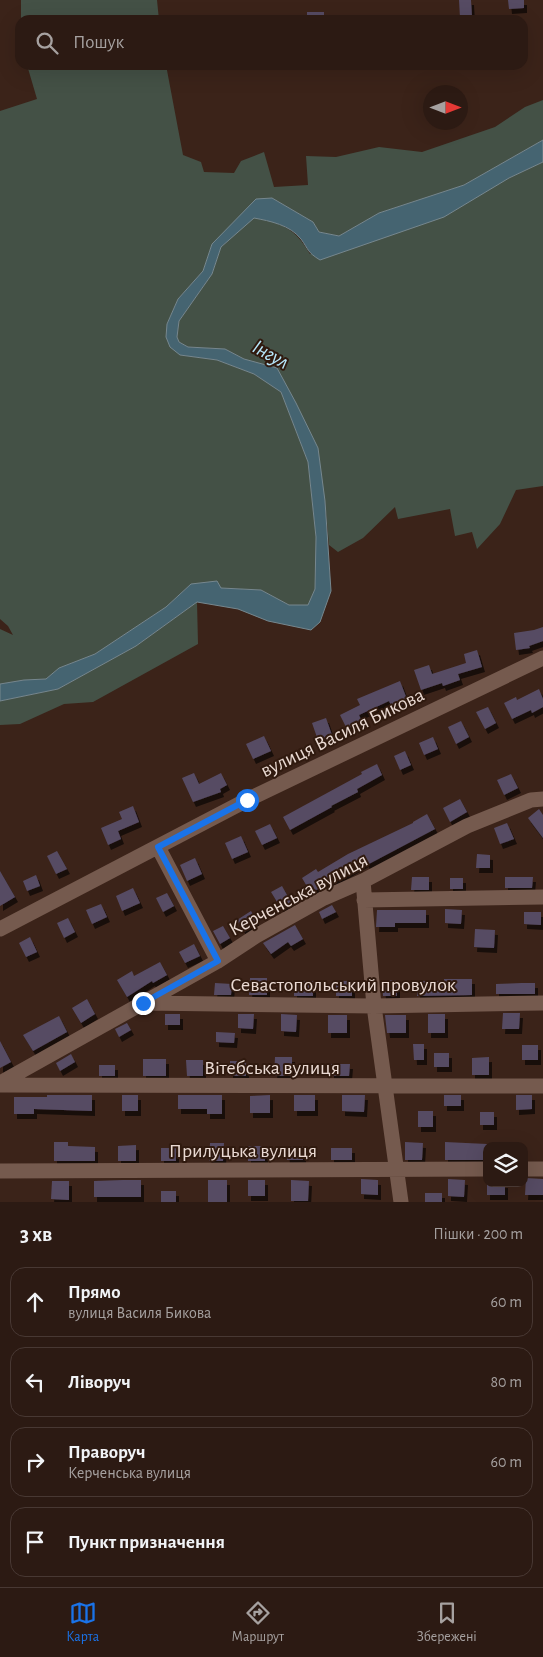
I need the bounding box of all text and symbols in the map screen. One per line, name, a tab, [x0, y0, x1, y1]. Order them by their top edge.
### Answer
search box	[15, 15, 528, 70]
icon: search	[33, 29, 61, 57]
text: Пошук	[73, 33, 124, 52]
north arrow	[423, 85, 468, 130]
water label: Інгул	[249, 336, 293, 373]
street label: вулиця Василя Бикова	[258, 685, 427, 781]
route start	[236, 789, 259, 812]
street label: Керченська вулиця	[226, 850, 371, 940]
street label: Севастопольський провулок	[230, 975, 456, 995]
route end	[132, 992, 155, 1015]
street label: Вітебська вулиця	[204, 1058, 340, 1078]
street label: Прилуцька вулиця	[169, 1141, 317, 1161]
map controls	[483, 1142, 528, 1187]
button: layers	[483, 1142, 528, 1187]
text: 3 хв	[20, 1224, 52, 1245]
text: Пішки · 200 m	[433, 1226, 523, 1242]
text: Прямо	[68, 1283, 121, 1302]
icon: ahead	[21, 1288, 49, 1316]
text: 60 m	[491, 1294, 522, 1310]
text: вулиця Василя Бикова	[68, 1305, 211, 1321]
icon: left	[21, 1368, 49, 1396]
text: Ліворуч	[68, 1373, 131, 1392]
text: 80 m	[491, 1374, 522, 1390]
text: Праворуч	[68, 1443, 146, 1462]
icon: right	[21, 1448, 49, 1476]
text: 60 m	[491, 1454, 522, 1470]
text: Керченська вулиця	[68, 1465, 191, 1481]
icon: arrive	[21, 1528, 49, 1556]
text: Пункт призначення	[68, 1533, 225, 1552]
tab: Карта	[66, 1599, 99, 1646]
tab: Маршрут	[232, 1599, 284, 1646]
tab: Збережені	[417, 1599, 477, 1646]

